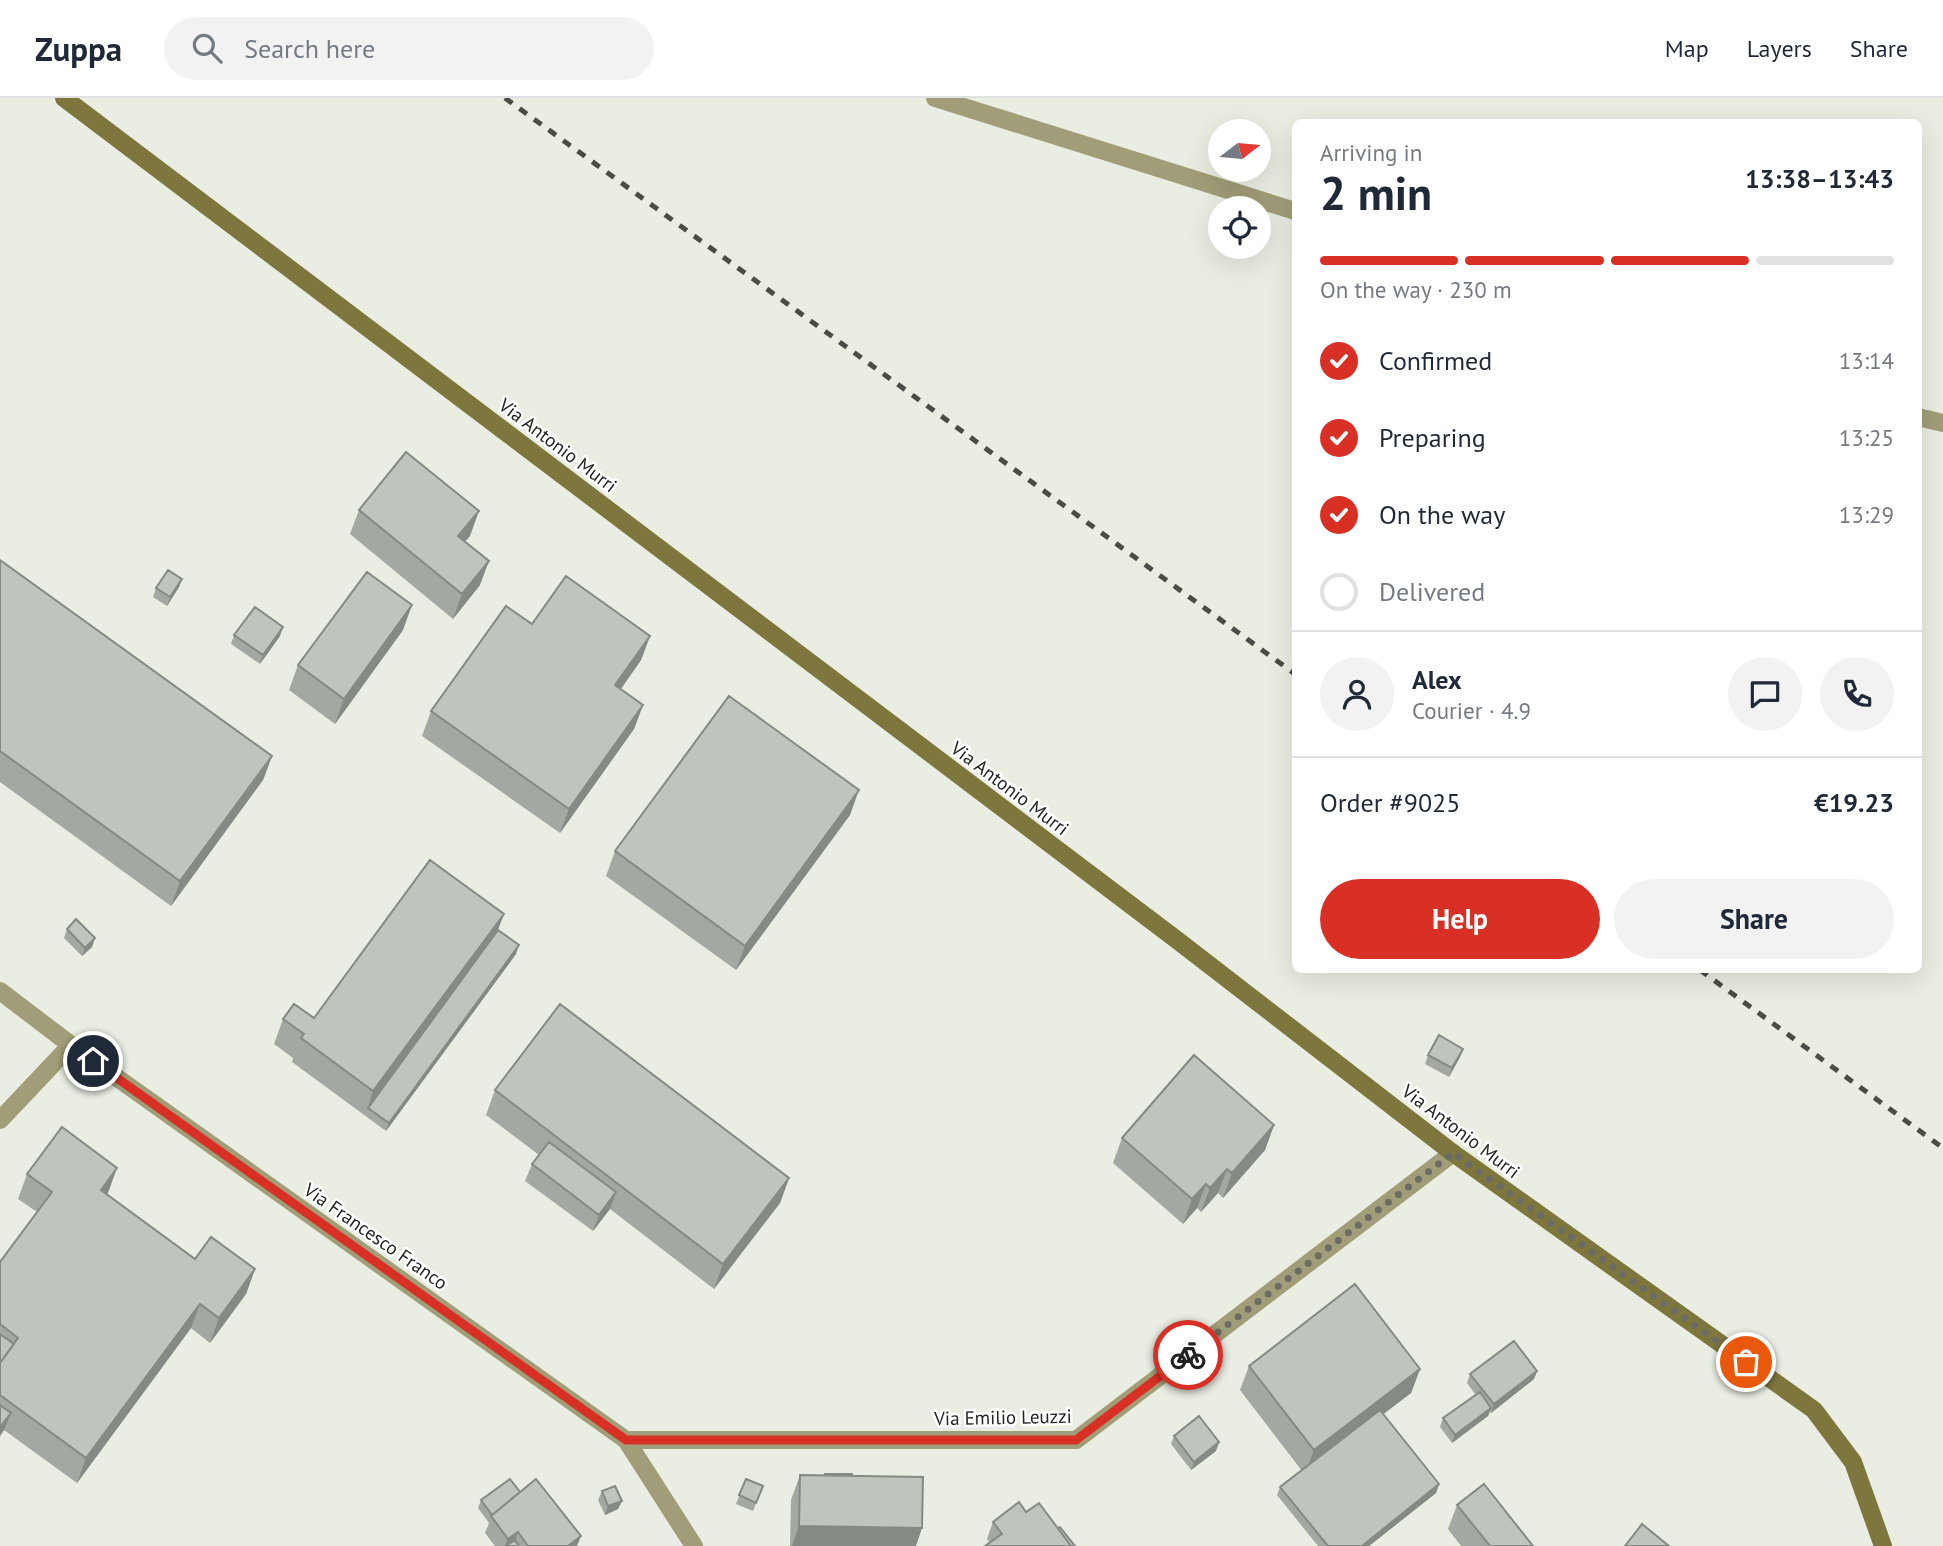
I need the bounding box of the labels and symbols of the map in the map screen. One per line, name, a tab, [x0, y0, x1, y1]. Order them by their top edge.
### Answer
north arrow	[1208, 119, 1270, 182]
street label: Via Antonio Murri	[493, 392, 622, 497]
street label: Via Antonio Murri	[945, 735, 1074, 840]
pin	[63, 1031, 123, 1091]
street label: Via Antonio Murri	[1396, 1078, 1525, 1183]
street label: Via Francesco Franco	[299, 1177, 453, 1295]
courier	[1153, 1320, 1223, 1390]
pin	[1716, 1332, 1776, 1392]
street label: Via Emilio Leuzzi	[933, 1404, 1072, 1430]

